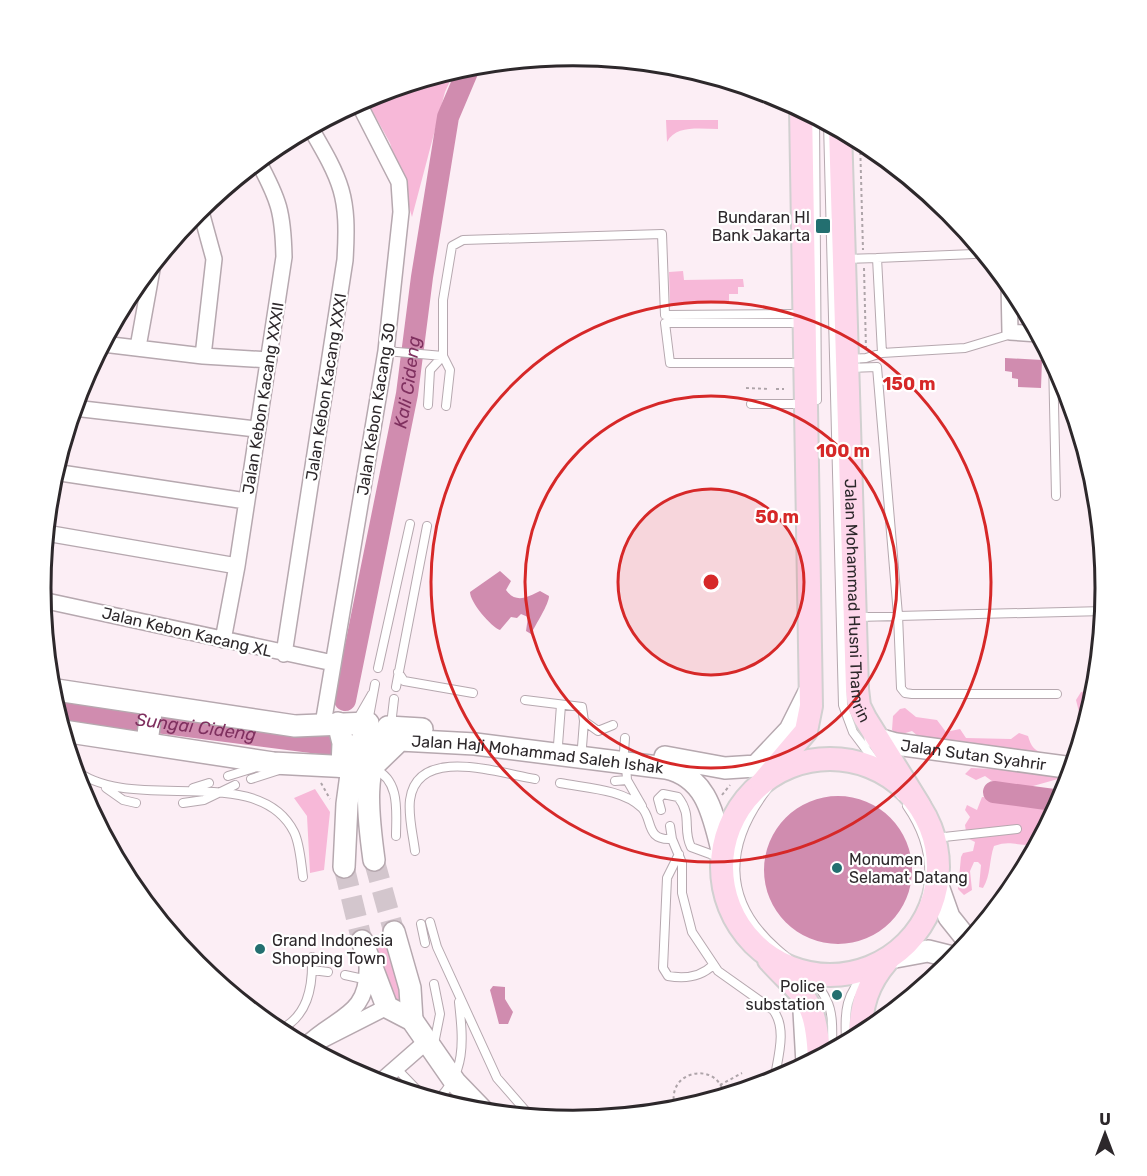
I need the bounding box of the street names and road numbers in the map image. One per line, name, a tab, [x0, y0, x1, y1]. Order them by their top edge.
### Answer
street label: Jalan Kebon Kacang XXXI	[302, 292, 350, 482]
street label: Jalan Kebon Kacang XXXII	[238, 301, 288, 495]
street label: Jalan Kebon Kacang 30	[353, 321, 399, 497]
street label: Jalan Mohammad Husni Thamrin	[841, 478, 875, 725]
street label: Jalan Kebon Kacang XL	[100, 603, 274, 661]
street label: Jalan Haji Mohammad Saleh Ishak	[411, 731, 665, 777]
street label: Jalan Sutan Syahrir	[899, 735, 1047, 774]

